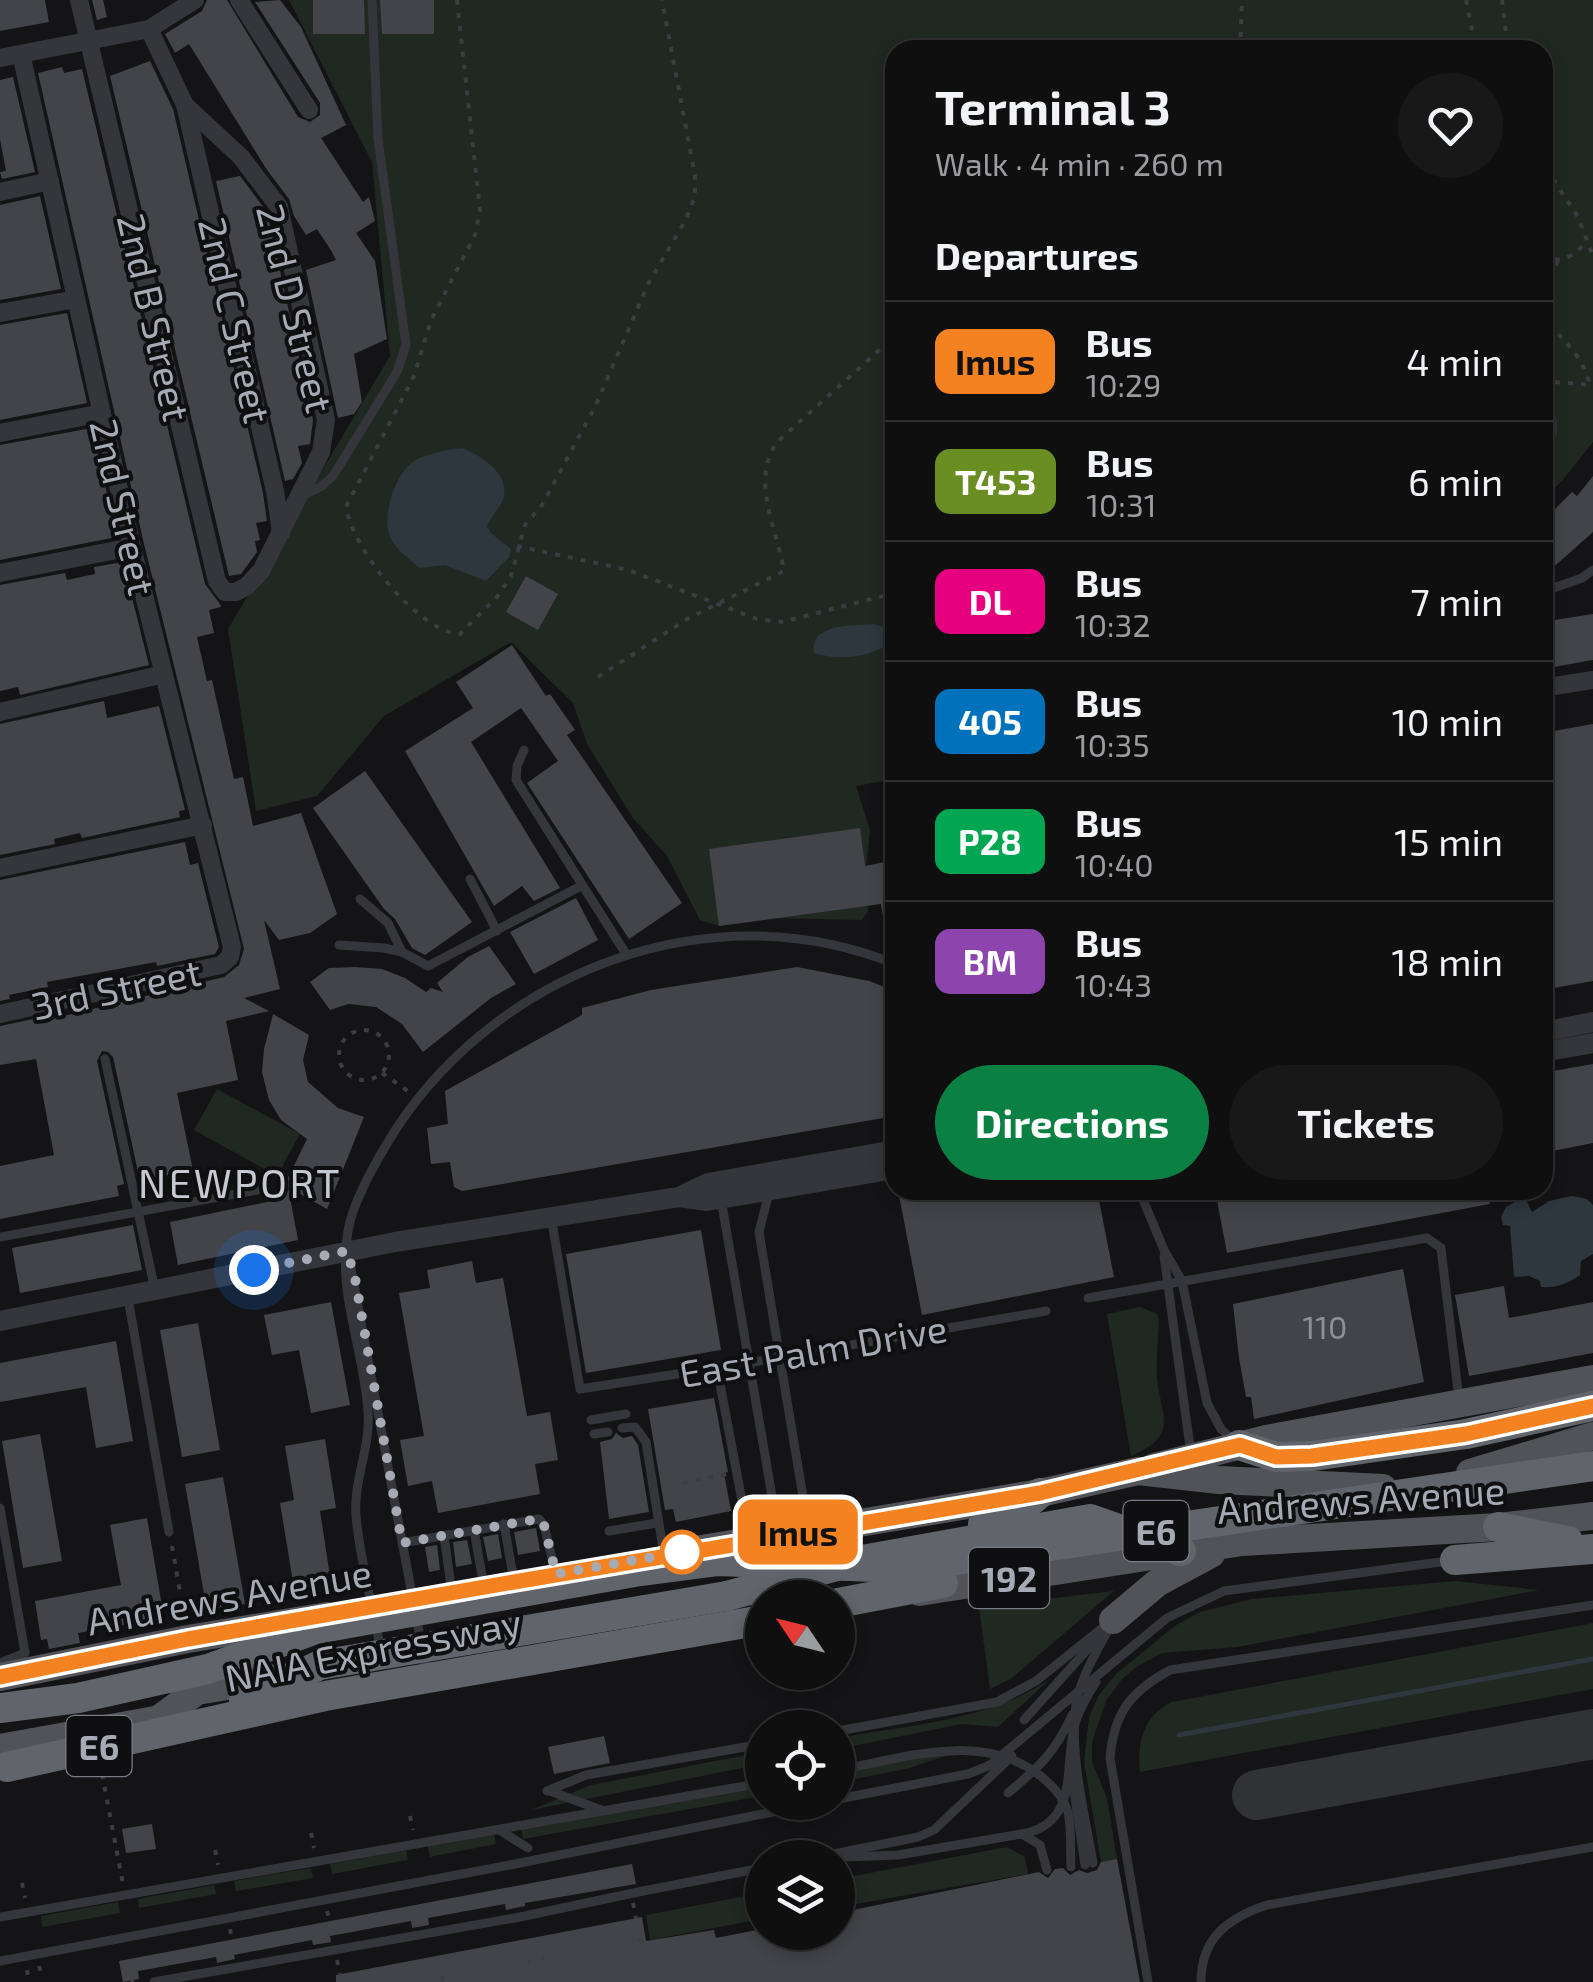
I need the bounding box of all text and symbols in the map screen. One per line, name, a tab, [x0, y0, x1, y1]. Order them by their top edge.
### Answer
button: heart	[1398, 73, 1503, 178]
text: Terminal 3	[935, 77, 1171, 135]
text: Walk · 4 min · 260 m	[935, 144, 1224, 182]
street label: 2nd D Street	[248, 199, 344, 417]
street label: 2nd B Street	[109, 209, 201, 425]
street label: 2nd C Street	[190, 213, 282, 427]
text: Departures	[935, 232, 1139, 278]
text: Bus	[1085, 319, 1152, 365]
text: 4 min	[1406, 338, 1503, 384]
text: Imus	[955, 340, 1035, 382]
text: 10:29	[1085, 365, 1161, 403]
street label: 2nd Street	[81, 414, 167, 600]
text: Bus	[1086, 439, 1153, 485]
text: 6 min	[1408, 458, 1503, 504]
text: T453	[955, 460, 1036, 502]
text: 10:31	[1086, 485, 1156, 523]
text: Bus	[1075, 559, 1142, 605]
text: 7 min	[1410, 578, 1503, 624]
text: DL	[969, 580, 1011, 622]
text: 10:32	[1075, 605, 1150, 643]
text: Bus	[1075, 679, 1142, 725]
text: 10 min	[1392, 698, 1503, 744]
text: 405	[958, 700, 1022, 742]
text: 10:35	[1075, 725, 1150, 763]
text: Bus	[1075, 799, 1142, 845]
text: 15 min	[1394, 818, 1503, 864]
text: P28	[958, 820, 1022, 862]
text: 10:40	[1075, 845, 1154, 883]
text: Bus	[1075, 919, 1142, 965]
text: 18 min	[1392, 938, 1503, 984]
text: BM	[963, 940, 1017, 982]
street label: 3rd Street	[27, 948, 205, 1028]
text: 10:43	[1075, 965, 1152, 1003]
button: Directions	[935, 1065, 1209, 1180]
button: Tickets	[1229, 1065, 1503, 1180]
district label: NEWPORT	[138, 1158, 342, 1206]
your location	[229, 1245, 279, 1295]
street label: East Palm Drive	[676, 1304, 950, 1396]
house number: 110	[1303, 1307, 1347, 1345]
street label: Andrews Avenue	[1216, 1466, 1506, 1532]
line badge: Imus	[728, 1500, 868, 1564]
road number: E6	[1124, 1501, 1188, 1561]
text: Imus	[758, 1511, 838, 1553]
unlabelled marker	[661, 1531, 703, 1573]
street label: Andrews Avenue	[83, 1548, 375, 1644]
road number: 192	[969, 1548, 1049, 1608]
north arrow	[745, 1580, 855, 1690]
map controls	[745, 1580, 855, 1950]
street label: NAIA Expressway	[221, 1598, 525, 1700]
button: locate	[745, 1710, 855, 1820]
road number: E6	[66, 1716, 132, 1776]
button: layers	[745, 1840, 855, 1950]

